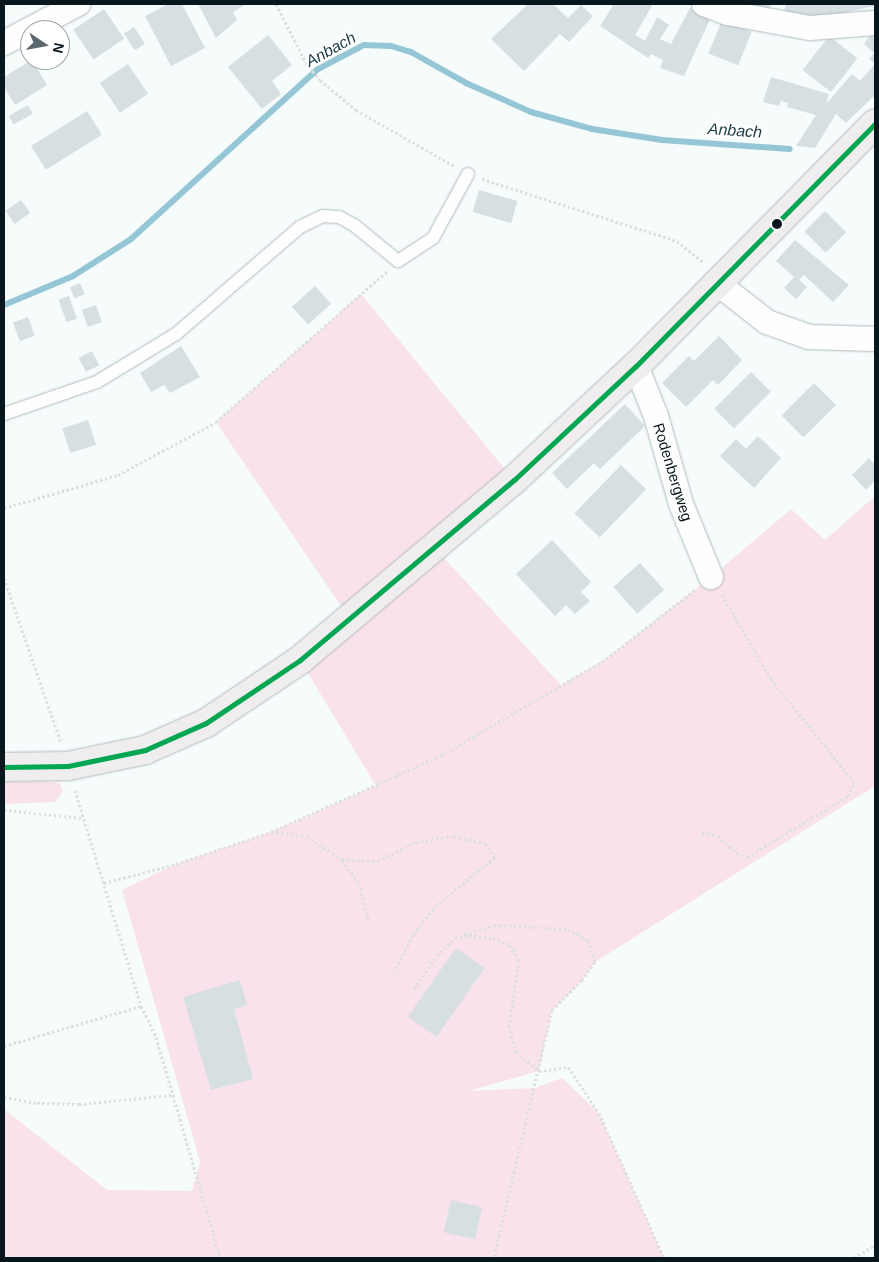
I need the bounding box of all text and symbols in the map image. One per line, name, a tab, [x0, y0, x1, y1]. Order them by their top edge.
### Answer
north arrow	[20, 20, 70, 70]
water label: Anbach	[303, 28, 359, 72]
text: N	[50, 41, 68, 55]
water label: Anbach	[707, 120, 763, 142]
unlabelled marker	[772, 219, 782, 229]
street label: Rodenbergweg	[650, 421, 696, 523]

